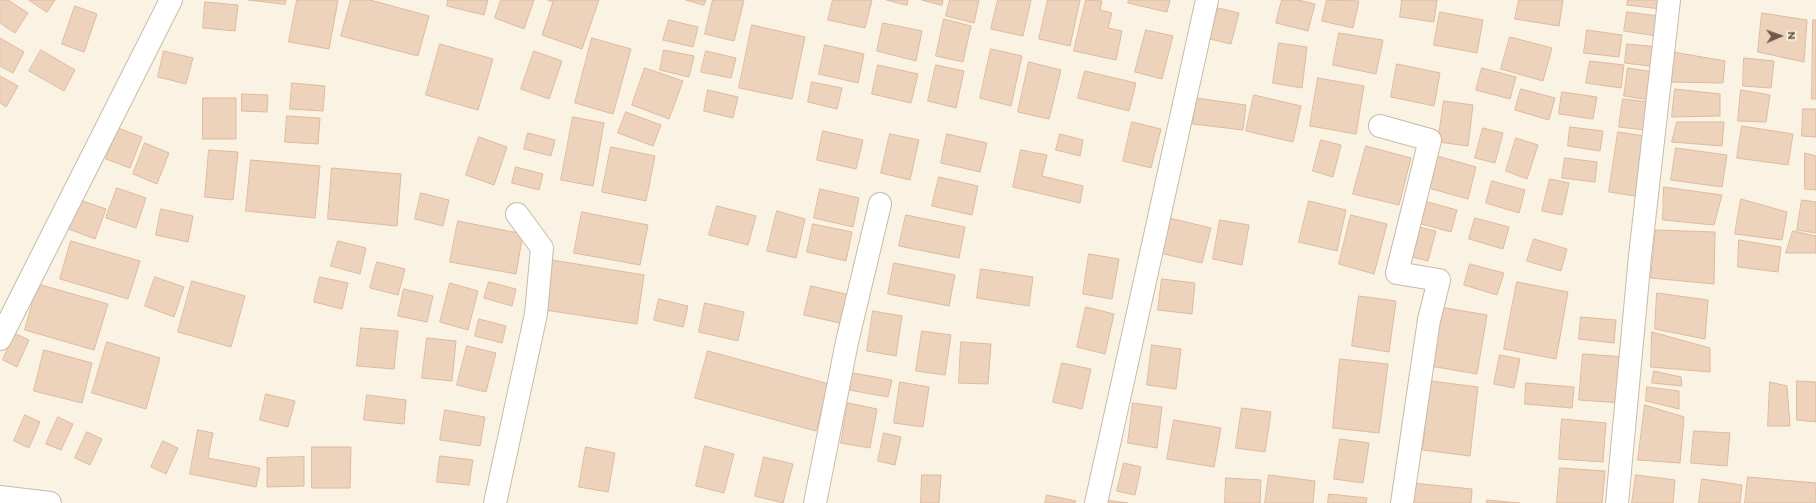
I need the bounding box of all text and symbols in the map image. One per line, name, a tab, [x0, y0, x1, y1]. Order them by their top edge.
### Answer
north arrow	[1760, 16, 1800, 56]
text: N	[1784, 31, 1800, 40]

